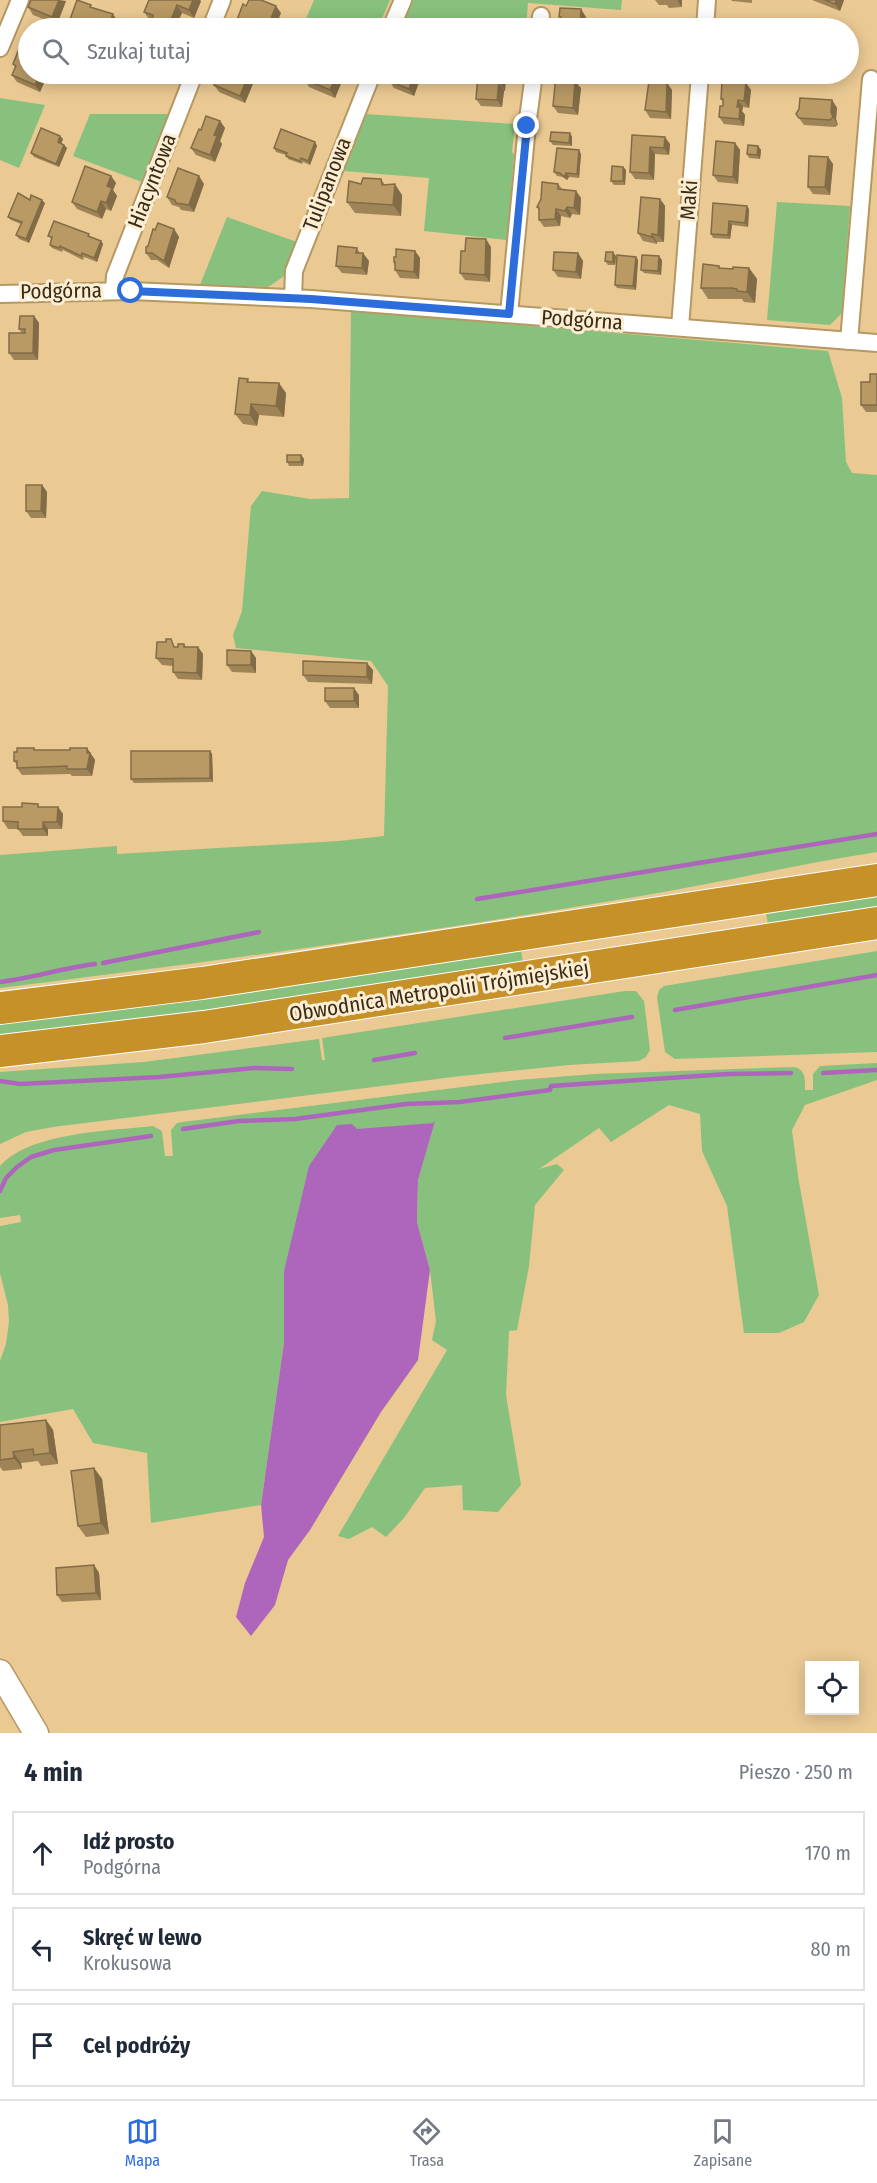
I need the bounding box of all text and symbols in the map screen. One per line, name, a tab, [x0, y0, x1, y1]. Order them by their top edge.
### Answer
search box	[18, 18, 859, 84]
icon: search	[39, 35, 72, 68]
text: Szukaj tutaj	[87, 38, 191, 65]
route end	[513, 112, 539, 138]
street label: Hiacyntowa	[122, 130, 182, 232]
street label: Tulipanowa	[297, 134, 357, 234]
street label: Maki	[675, 179, 703, 221]
street label: Podgórna	[20, 277, 102, 305]
route start	[117, 277, 143, 303]
street label: Podgórna	[540, 304, 624, 336]
street label: Obwodnica Metropolii Trójmiejskiej	[287, 954, 591, 1028]
map controls	[805, 1661, 859, 1715]
button: locate	[805, 1661, 859, 1715]
text: 4 min	[24, 1757, 83, 1788]
text: Pieszo · 250 m	[739, 1760, 853, 1784]
text: Idź prosto	[83, 1828, 175, 1855]
icon: ahead	[26, 1837, 59, 1870]
text: 170 m	[805, 1841, 851, 1865]
text: Podgórna	[83, 1855, 161, 1879]
text: Skręć w lewo	[83, 1924, 202, 1951]
icon: left	[26, 1933, 59, 1966]
text: 80 m	[811, 1937, 851, 1961]
text: Krokusowa	[83, 1951, 172, 1975]
icon: arrive	[26, 2029, 59, 2062]
text: Cel podróży	[83, 2032, 190, 2059]
tab: Mapa	[125, 2115, 160, 2170]
tab: Trasa	[410, 2115, 444, 2170]
tab: Zapisane	[694, 2115, 752, 2170]

